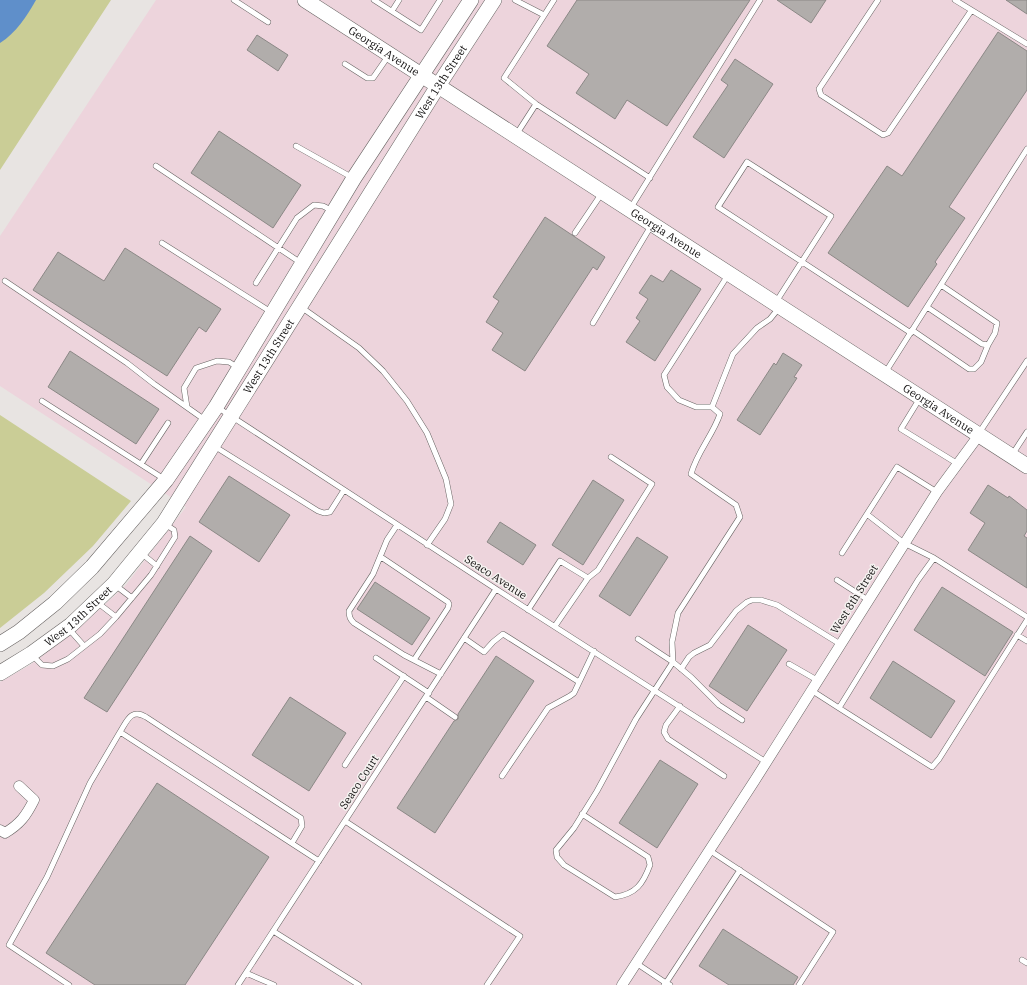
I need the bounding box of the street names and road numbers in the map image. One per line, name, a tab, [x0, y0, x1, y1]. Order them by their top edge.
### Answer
street label: Georgia Avenue	[346, 23, 422, 79]
street label: West 13th Street	[412, 42, 470, 121]
street label: Georgia Avenue	[628, 205, 704, 261]
street label: West 13th Street	[240, 316, 297, 396]
street label: Georgia Avenue	[900, 381, 977, 437]
street label: Seaco Avenue	[462, 552, 530, 602]
street label: West 8th Street	[827, 562, 881, 636]
street label: West 13th Street	[41, 583, 115, 649]
street label: Seaco Court	[336, 752, 382, 812]

